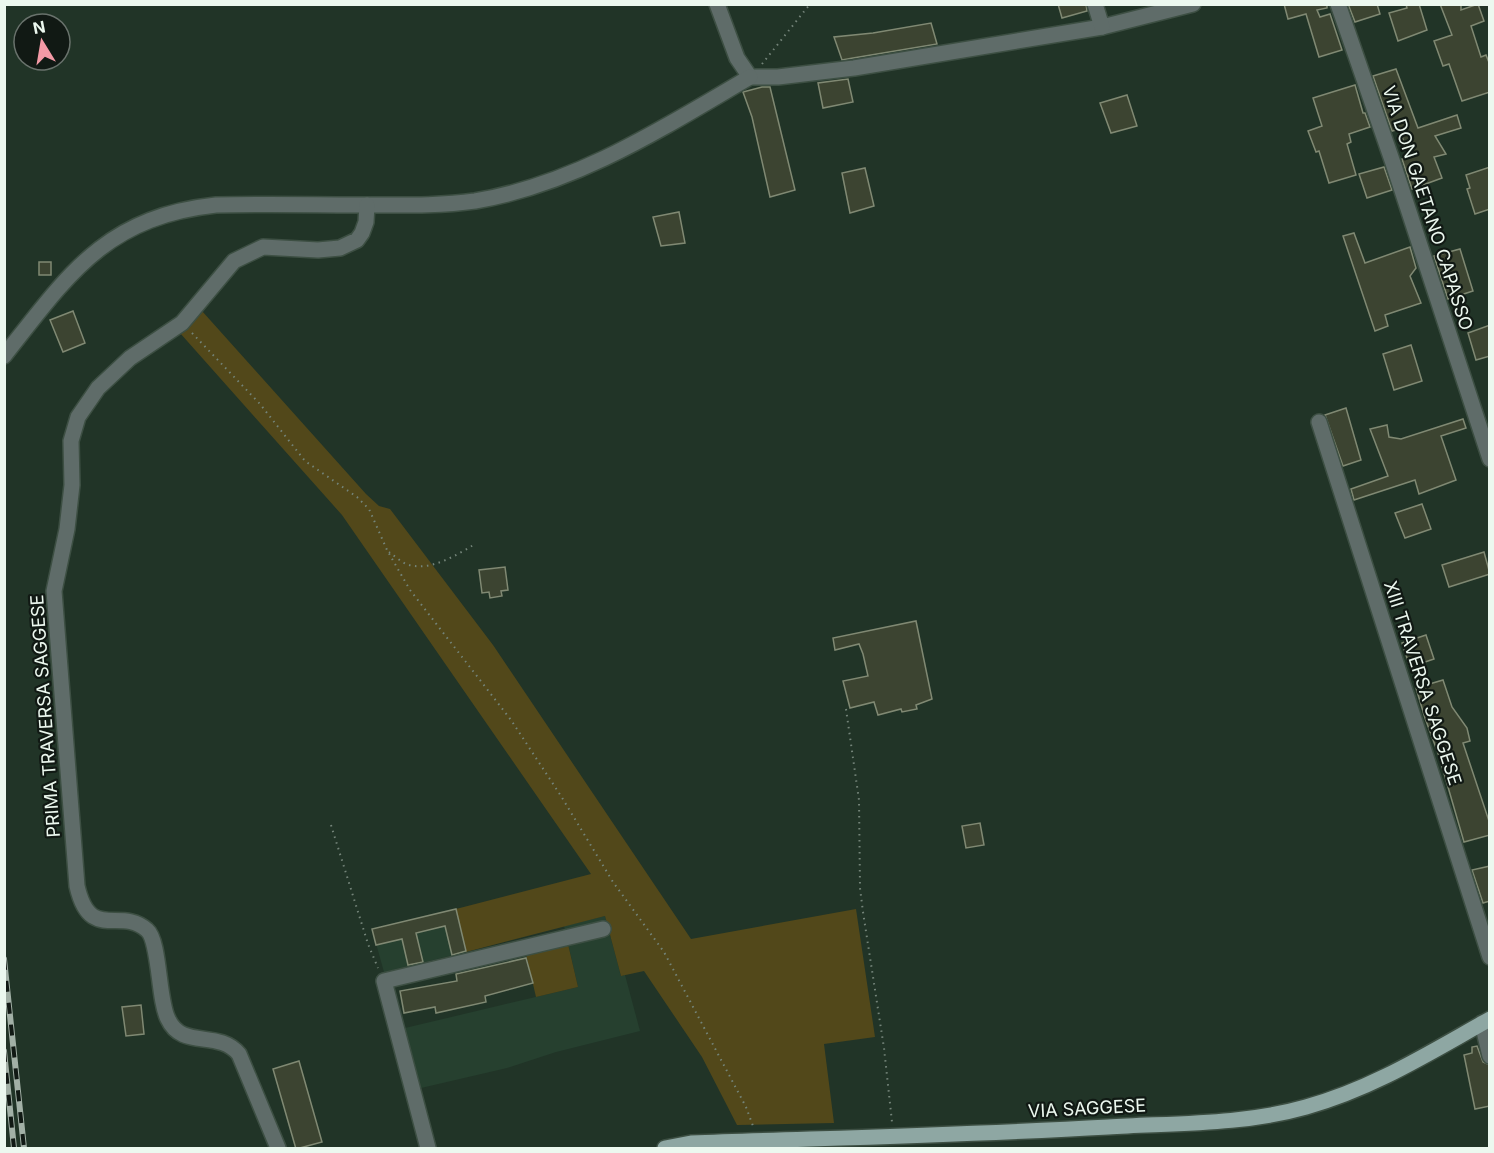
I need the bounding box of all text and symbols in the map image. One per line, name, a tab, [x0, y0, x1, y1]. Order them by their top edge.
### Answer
north arrow	[12, 12, 72, 72]
text: N	[31, 16, 47, 38]
street label: VIA DON GAETANO CAPASSO	[1378, 83, 1478, 333]
street label: XIII TRAVERSA SAGGESE	[1380, 578, 1466, 788]
street label: PRIMA TRAVERSA SAGGESE	[26, 594, 64, 838]
street label: VIA SAGGESE	[1027, 1094, 1147, 1122]

